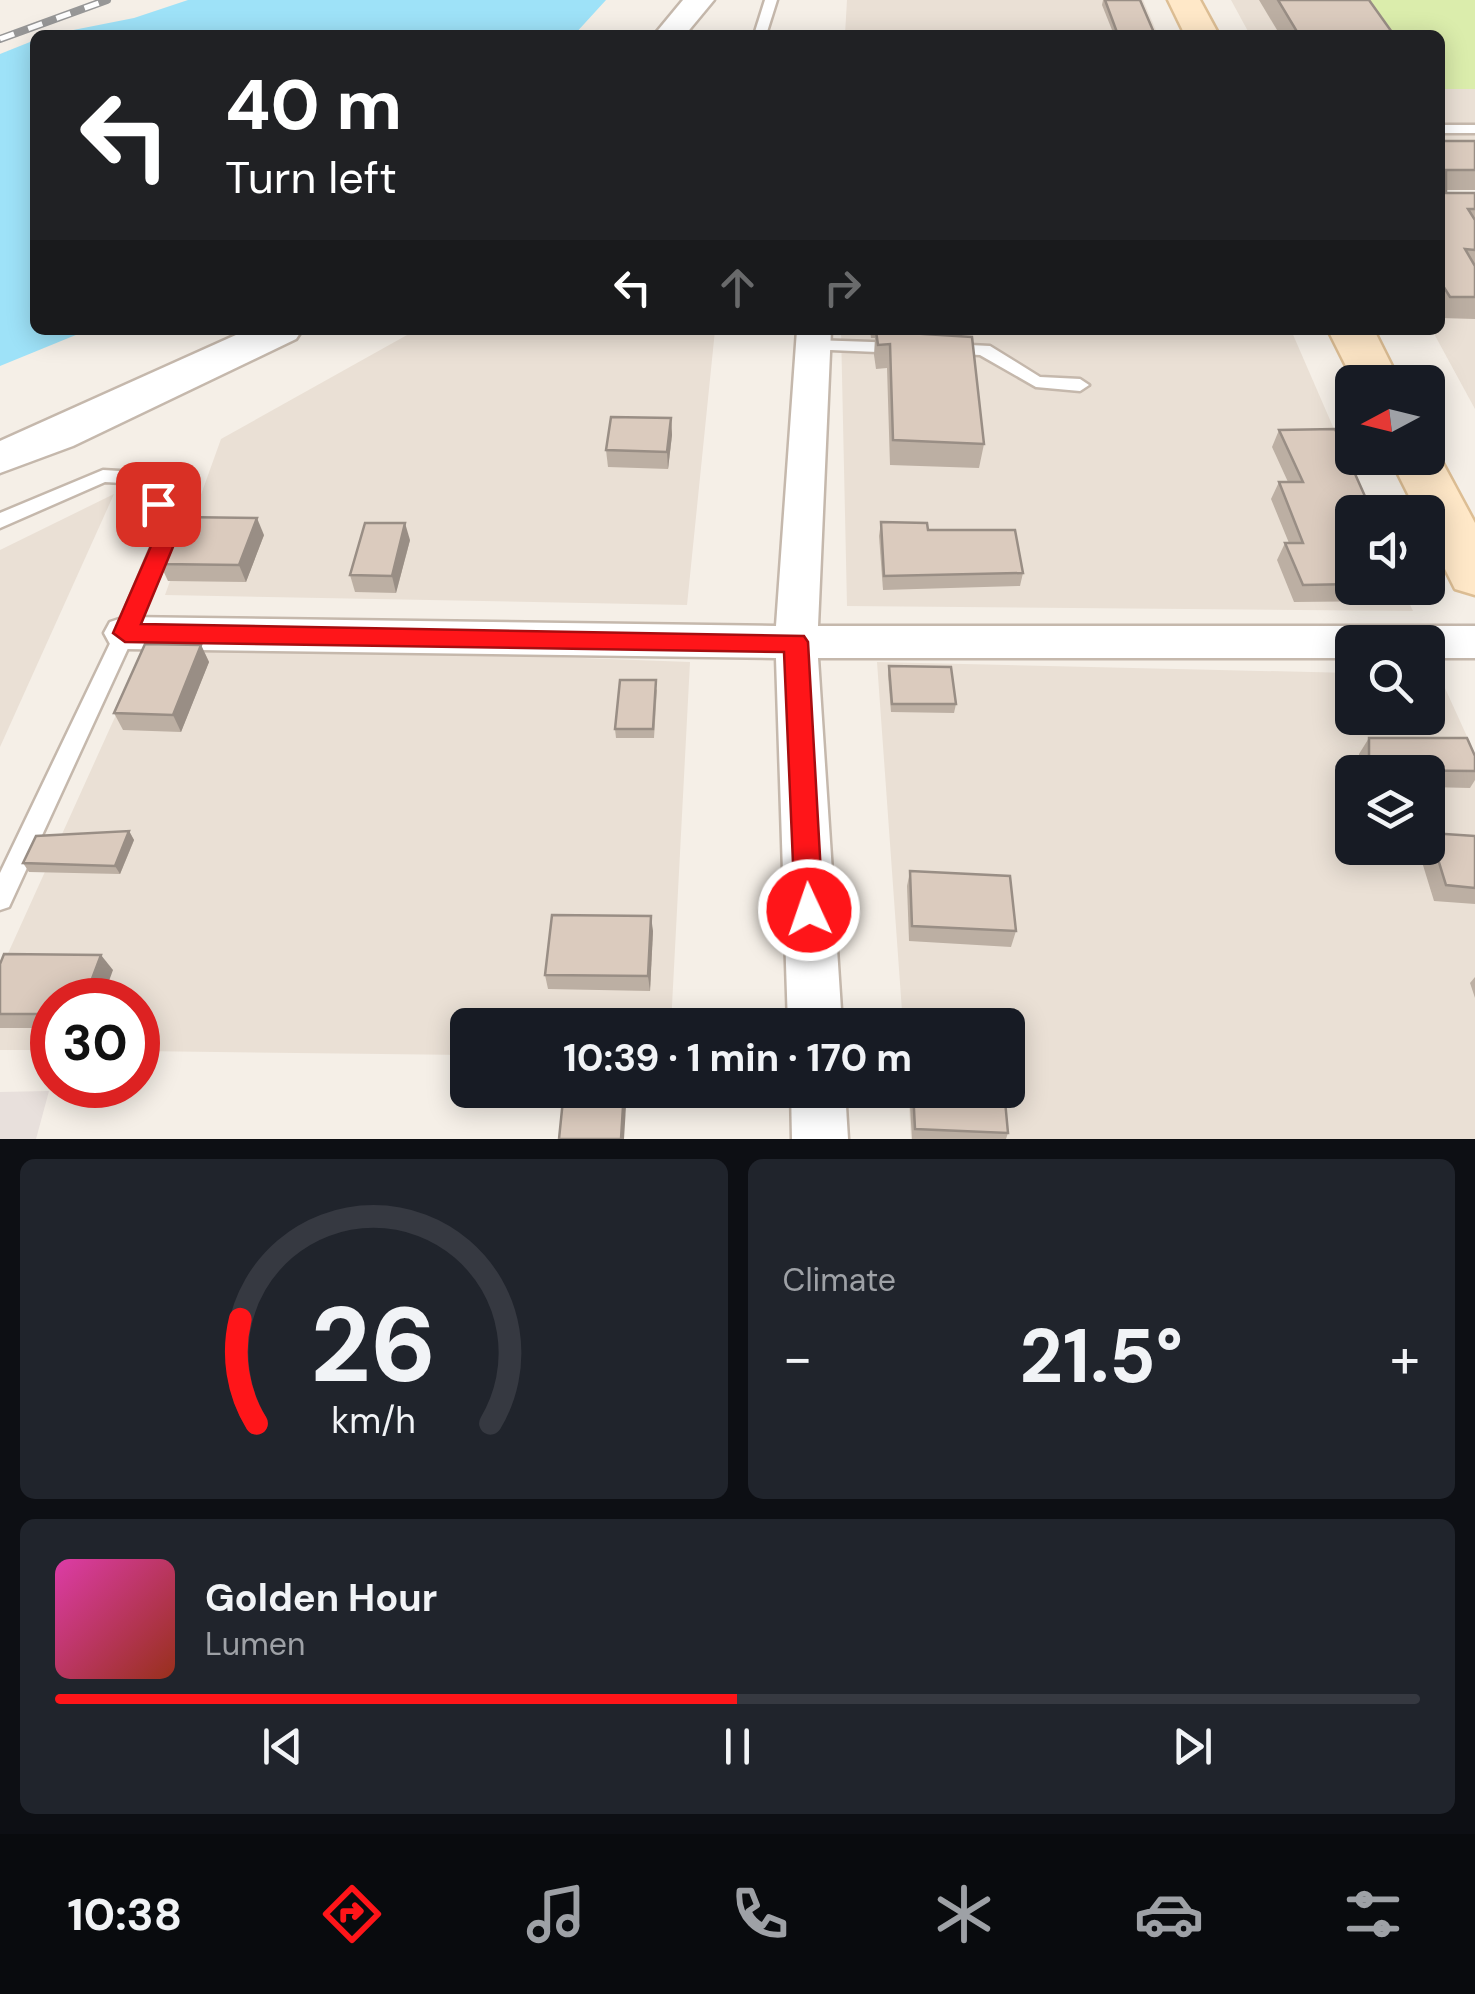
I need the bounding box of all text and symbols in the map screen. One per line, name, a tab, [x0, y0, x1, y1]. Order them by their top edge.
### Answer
text: 40 m	[225, 60, 402, 151]
icon: left	[60, 70, 190, 200]
text: Turn left	[225, 148, 397, 207]
icon: left	[605, 260, 660, 315]
icon: ahead	[710, 260, 765, 315]
icon: right	[815, 260, 870, 315]
north arrow	[1335, 365, 1445, 475]
map controls	[1335, 365, 1445, 865]
pin	[116, 462, 201, 547]
icon: arrive	[131, 477, 186, 532]
button: sound	[1335, 495, 1445, 605]
button: search	[1335, 625, 1445, 735]
button: layers	[1335, 755, 1445, 865]
position arrow	[757, 858, 861, 962]
speed limit sign: 30	[30, 978, 160, 1108]
text: 10:39 · 1 min · 170 m	[563, 1033, 912, 1083]
text: Climate	[783, 1259, 896, 1301]
text: 26	[311, 1278, 437, 1413]
text: 21.5°	[1020, 1308, 1183, 1405]
text: −	[783, 1322, 813, 1394]
text: +	[1390, 1322, 1420, 1394]
text: km/h	[332, 1398, 416, 1444]
text: Golden Hour	[205, 1573, 437, 1623]
text: Lumen	[205, 1623, 305, 1665]
icon: previous	[255, 1719, 310, 1774]
icon: pause	[710, 1719, 765, 1774]
icon: next	[1165, 1719, 1220, 1774]
icon: directions	[317, 1879, 387, 1949]
icon: music	[521, 1879, 591, 1949]
icon: phone	[725, 1879, 795, 1949]
icon: climate	[929, 1879, 999, 1949]
icon: car	[1134, 1879, 1204, 1949]
icon: filters	[1338, 1879, 1408, 1949]
text: 10:38	[67, 1885, 182, 1944]

